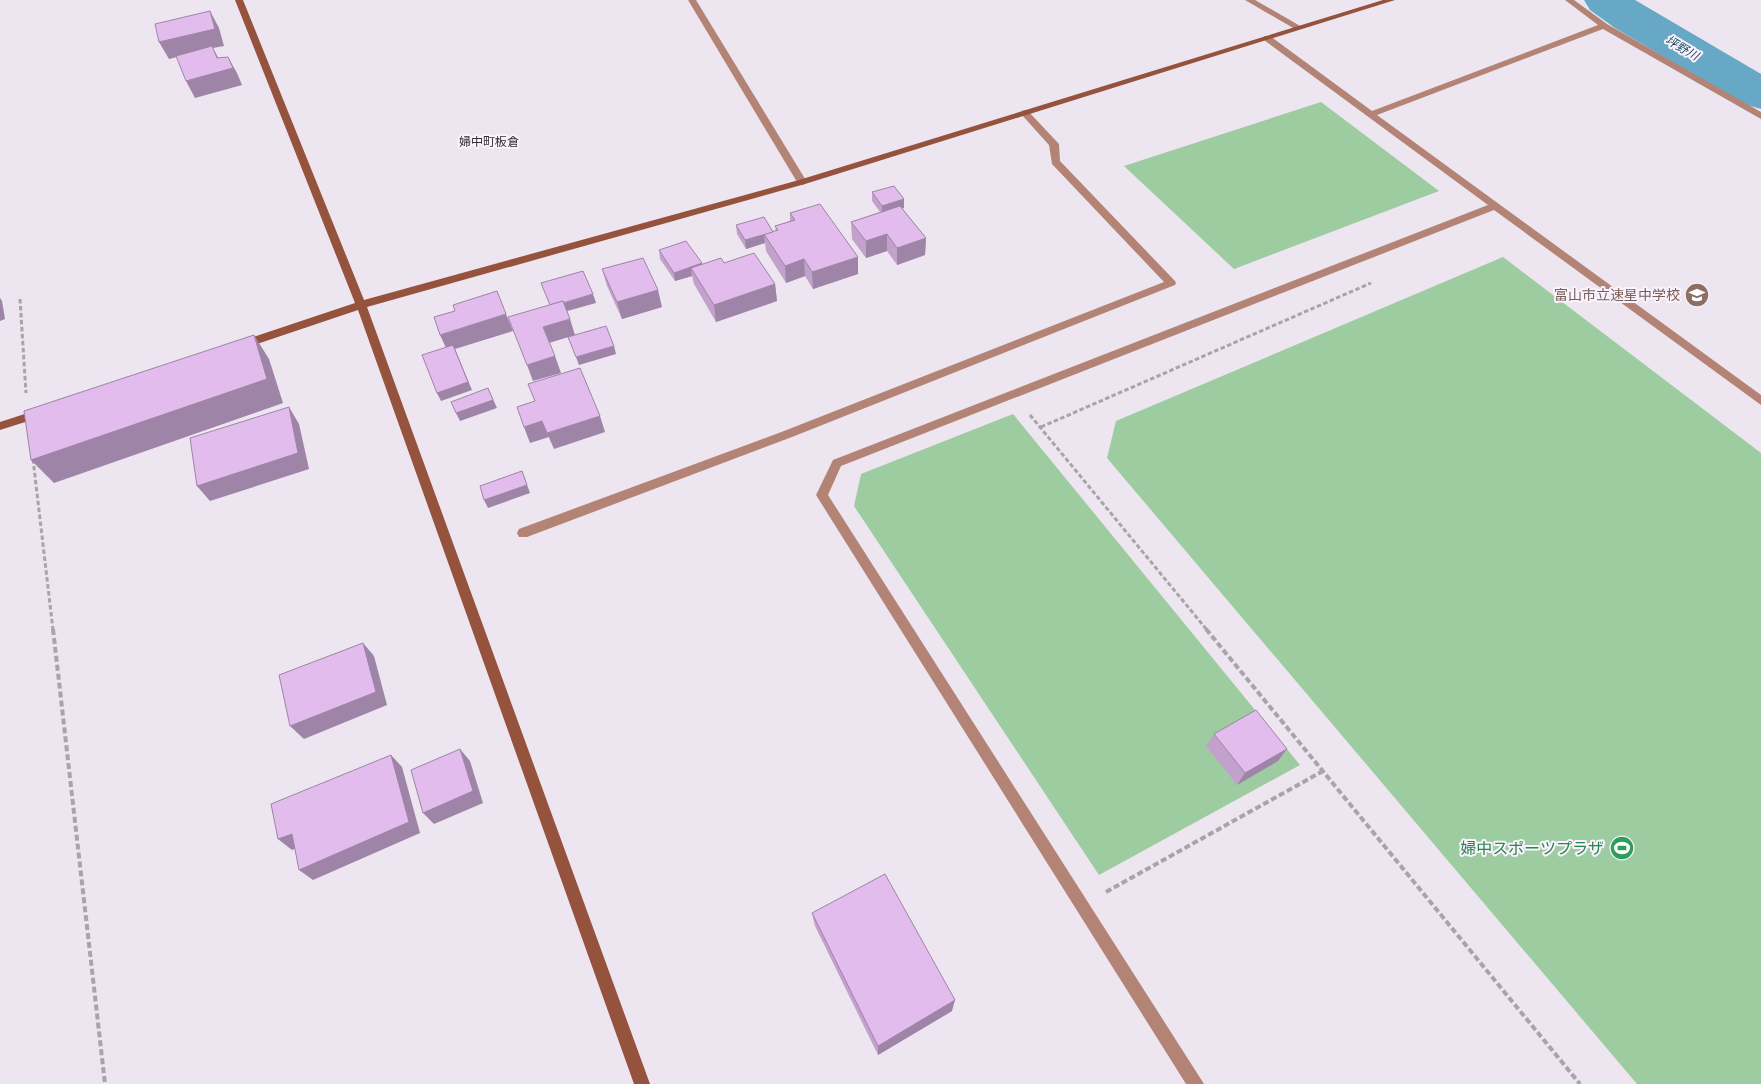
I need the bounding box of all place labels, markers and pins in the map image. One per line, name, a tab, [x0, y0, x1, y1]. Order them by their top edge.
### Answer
school or university icon: 富山市立速星中学校	[1684, 282, 1710, 308]
place label: 富山市立速星中学校	[1554, 285, 1680, 305]
sports icon: 婦中スポーツプラザ	[1609, 835, 1635, 861]
place label: 婦中スポーツプラザ	[1460, 837, 1604, 860]

